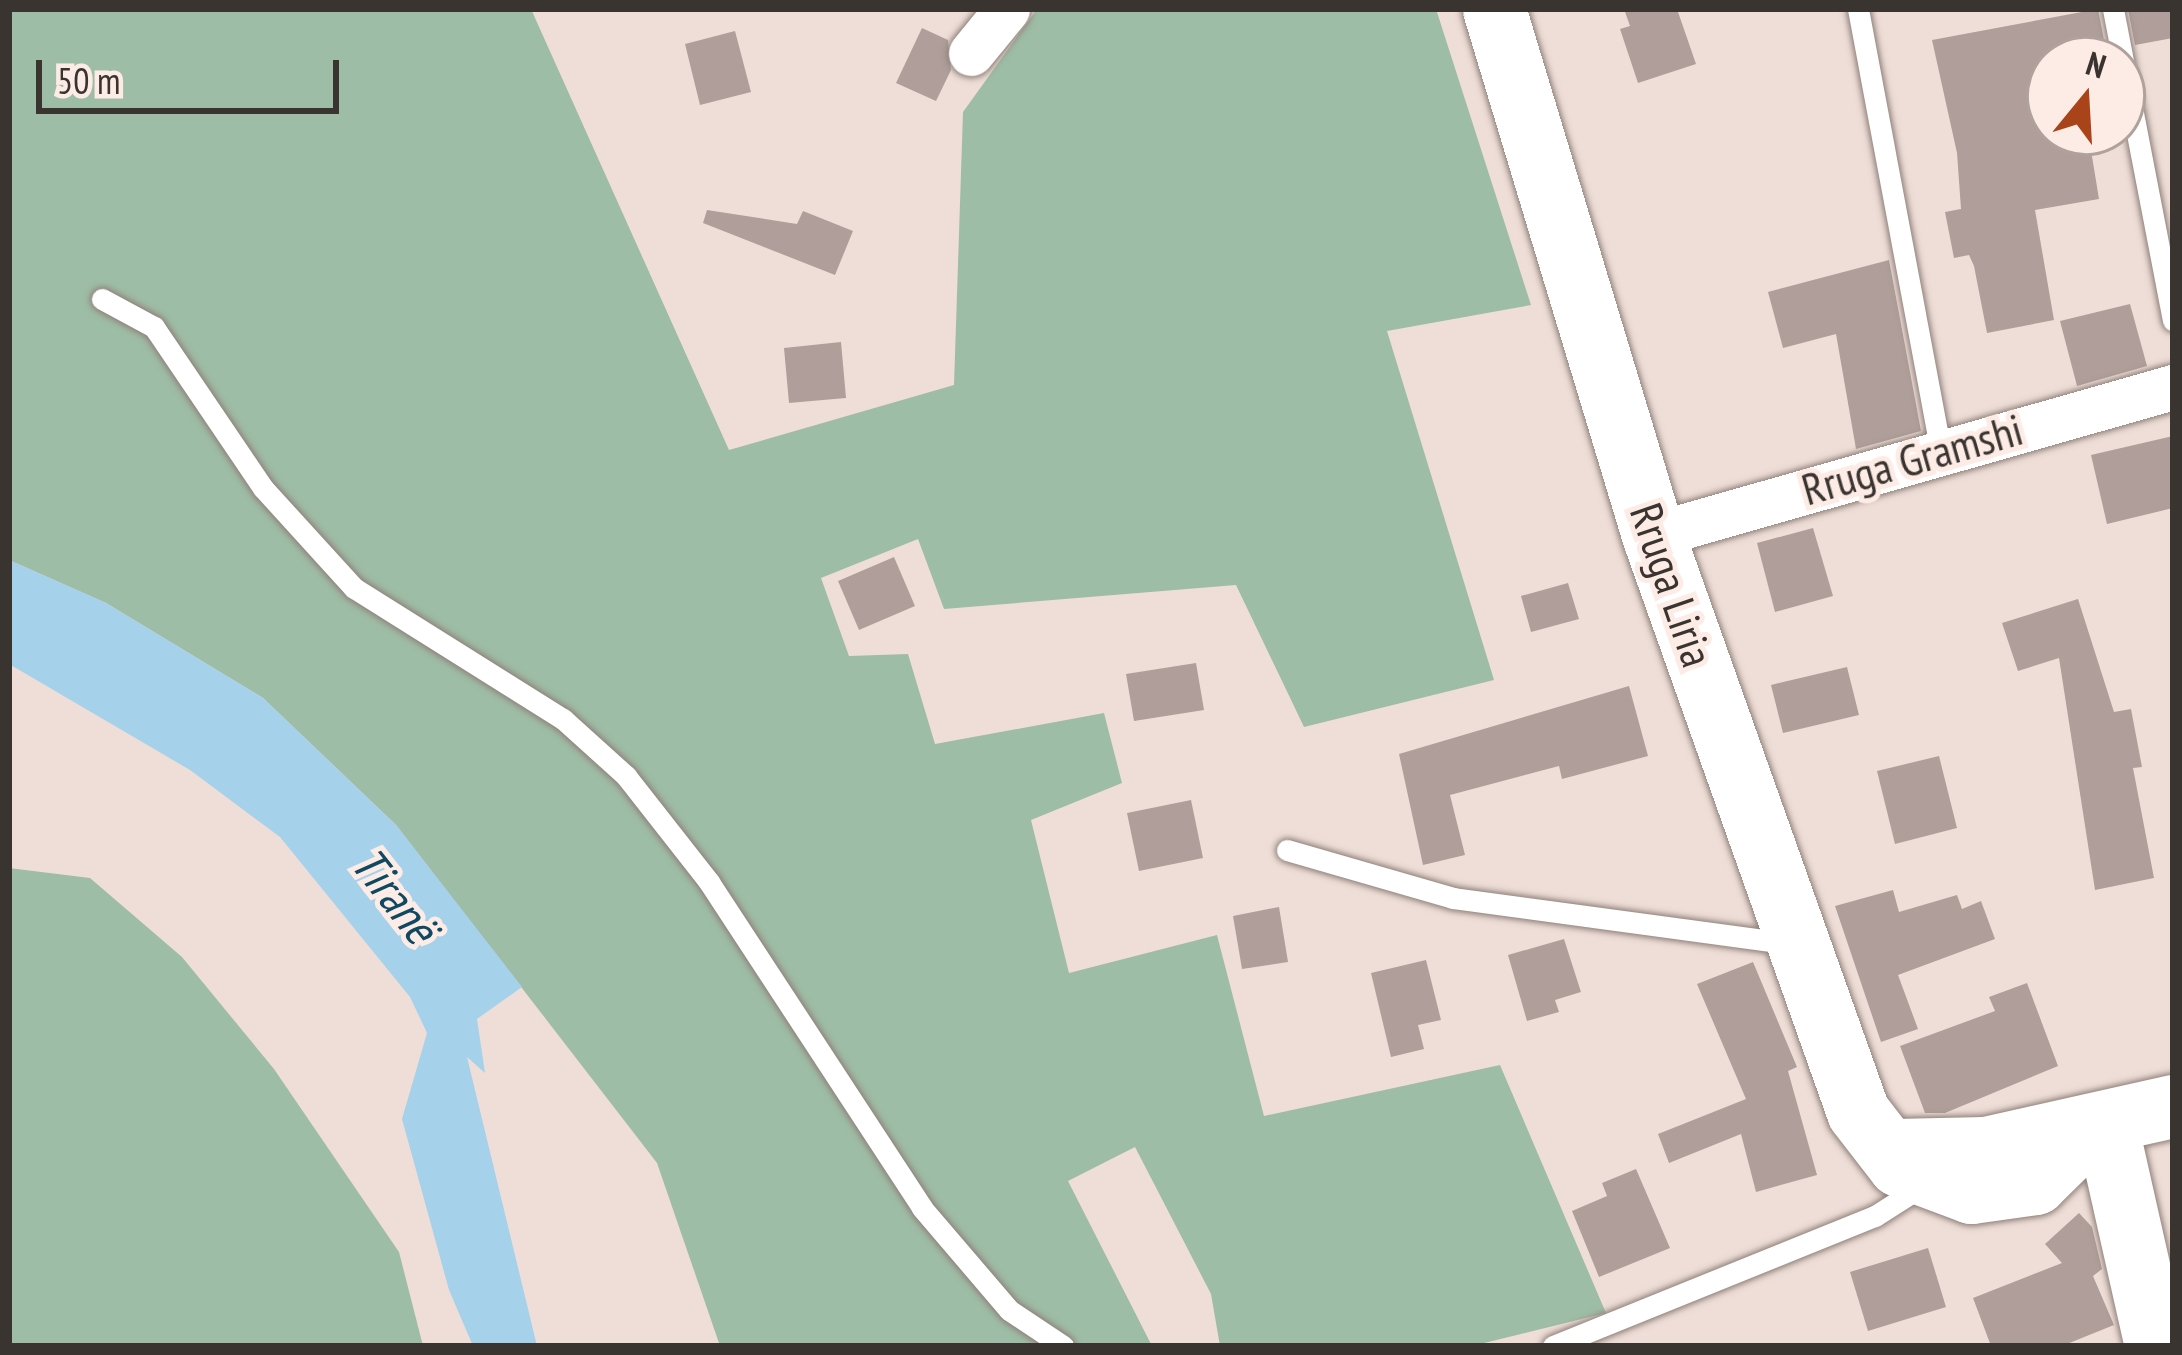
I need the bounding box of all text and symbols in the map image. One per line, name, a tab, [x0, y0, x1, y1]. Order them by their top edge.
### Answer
scale bar	[42, 36, 345, 110]
north arrow	[2026, 36, 2146, 156]
text: N	[2081, 41, 2111, 87]
text: 50 m	[57, 57, 120, 104]
street label: Rruga Gramshi	[1795, 402, 2029, 516]
street label: Rruga Liria	[1619, 496, 1725, 674]
water label: Tiranë	[340, 836, 450, 954]

